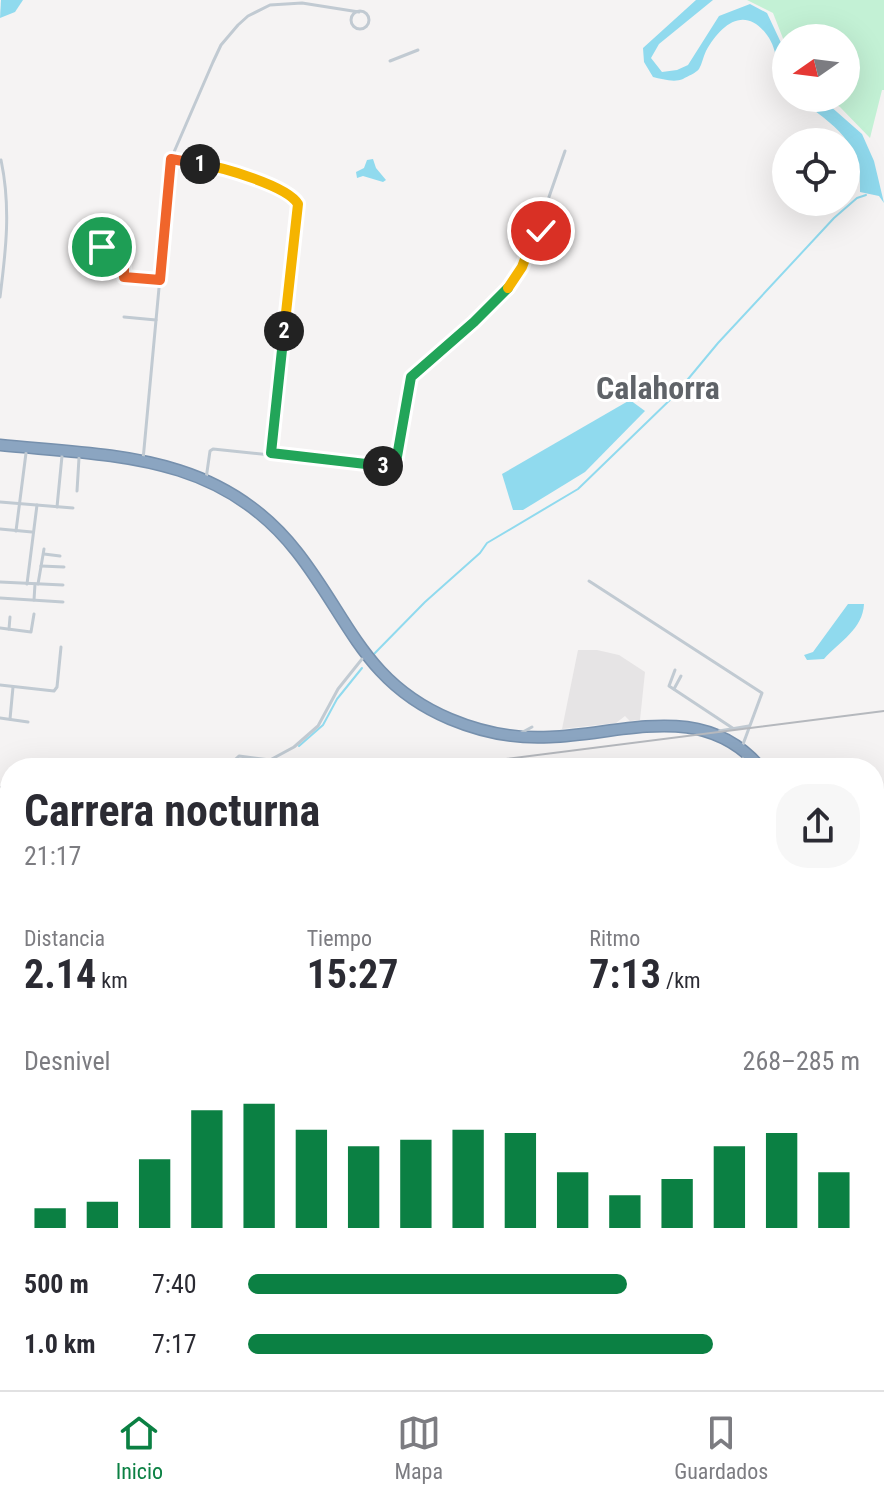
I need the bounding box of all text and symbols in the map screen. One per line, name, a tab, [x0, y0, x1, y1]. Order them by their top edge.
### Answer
north arrow	[772, 24, 860, 112]
map controls	[772, 24, 860, 216]
button: locate	[772, 128, 860, 216]
pin: 1	[180, 144, 220, 184]
text: 1	[194, 151, 206, 176]
pin	[507, 197, 575, 265]
icon: check	[519, 209, 563, 253]
pin	[68, 213, 136, 281]
icon: arrive	[80, 225, 124, 269]
pin: 2	[264, 311, 304, 351]
text: 2	[278, 318, 290, 343]
district label: Calahorra	[596, 369, 720, 407]
pin: 3	[363, 446, 403, 486]
text: 3	[377, 453, 389, 478]
button: share	[776, 784, 860, 868]
text: Carrera nocturna	[24, 785, 320, 837]
text: 21:17	[24, 841, 81, 871]
text: Distancia	[24, 926, 105, 951]
text: Tiempo	[307, 926, 372, 951]
text: Ritmo	[589, 926, 640, 951]
text: 2.14	[24, 951, 96, 998]
text: 15:27	[307, 951, 398, 998]
text: 7:13	[589, 951, 661, 998]
text: km	[96, 968, 128, 993]
text: /km	[661, 968, 701, 993]
text: Desnivel	[24, 1046, 111, 1076]
text: 268–285 m	[743, 1046, 860, 1076]
text: 500 m	[24, 1269, 89, 1299]
text: 7:40	[152, 1269, 197, 1299]
text: 1.0 km	[24, 1329, 96, 1359]
text: 7:17	[152, 1329, 197, 1359]
tab: Inicio	[116, 1411, 163, 1484]
tab: Mapa	[394, 1411, 443, 1484]
tab: Guardados	[674, 1411, 768, 1484]

